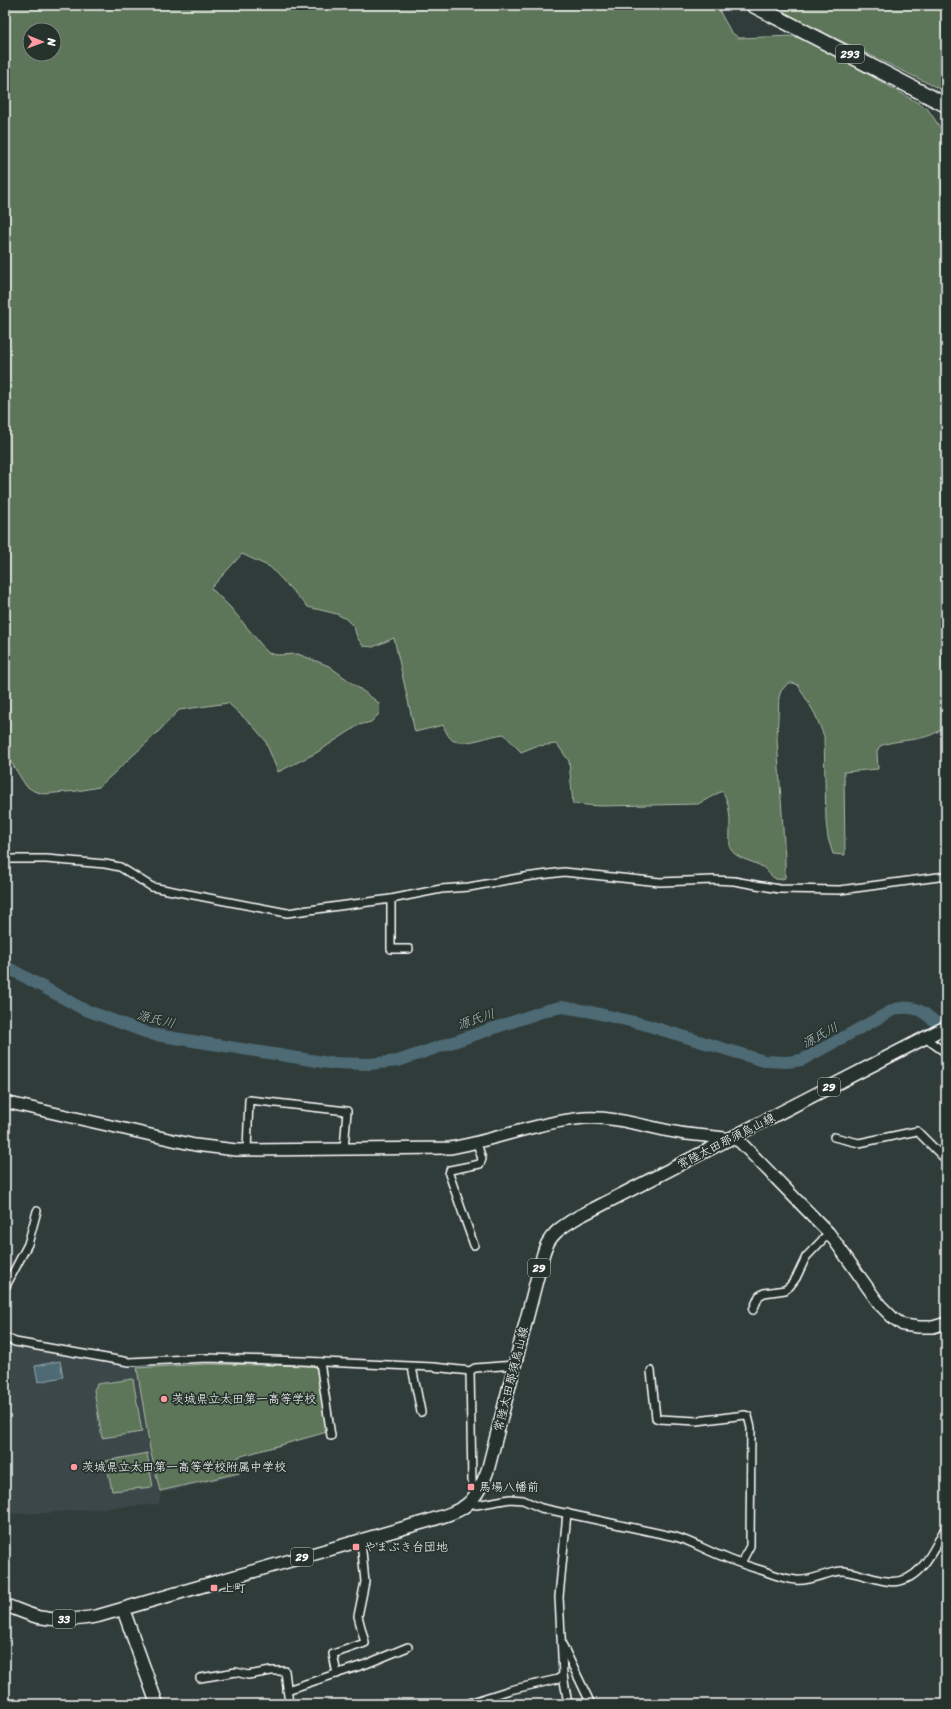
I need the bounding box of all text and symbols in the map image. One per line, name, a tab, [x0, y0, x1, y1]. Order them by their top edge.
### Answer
north arrow	[22, 22, 62, 62]
text: N	[42, 37, 61, 47]
road number: 293	[836, 45, 864, 63]
water label: 源氏川	[454, 1002, 498, 1036]
water label: 源氏川	[134, 1003, 178, 1035]
water label: 源氏川	[797, 1016, 843, 1054]
road number: 29	[818, 1078, 840, 1096]
street label: 常陸太田那須烏山線	[673, 1107, 779, 1175]
road number: 29	[528, 1259, 550, 1277]
street label: 常陸太田那須烏山線	[487, 1324, 535, 1434]
place label: 茨城県立太田第一高等学校	[172, 1388, 316, 1410]
marker: 茨城県立太田第一高等学校	[159, 1394, 169, 1404]
place label: 茨城県立太田第一高等学校附属中学校	[82, 1456, 286, 1478]
marker: 茨城県立太田第一高等学校附属中学校	[69, 1462, 79, 1472]
place label: 馬場八幡前	[479, 1476, 539, 1498]
marker: 馬場八幡前	[466, 1482, 476, 1492]
place label: やまぶき台団地	[364, 1536, 448, 1558]
marker: やまぶき台団地	[351, 1542, 361, 1552]
road number: 29	[291, 1548, 313, 1566]
place label: 上町	[222, 1577, 246, 1599]
marker: 上町	[209, 1583, 219, 1593]
road number: 33	[53, 1610, 75, 1628]

